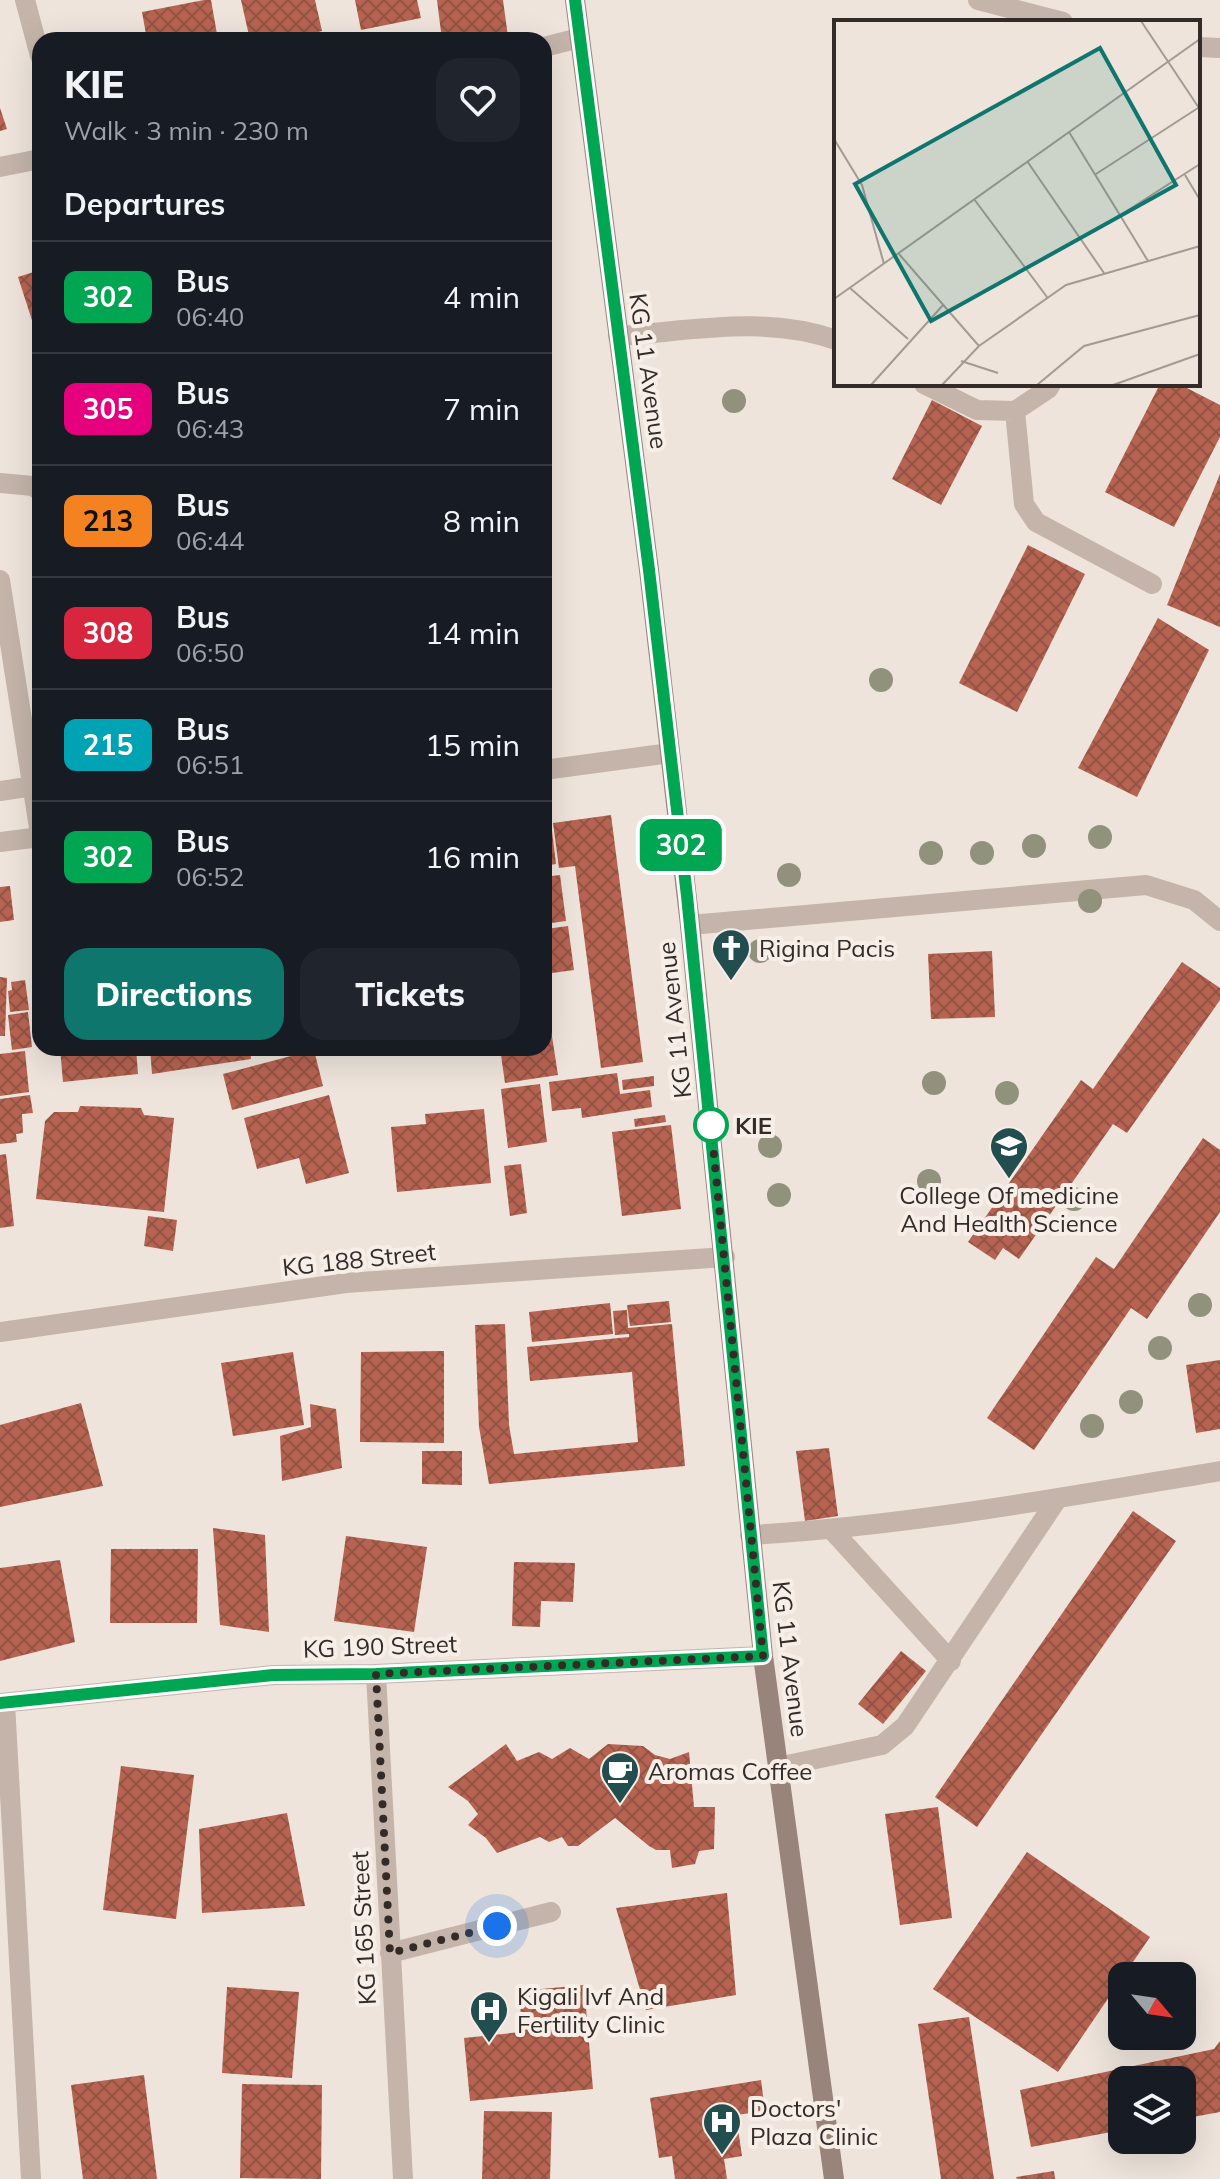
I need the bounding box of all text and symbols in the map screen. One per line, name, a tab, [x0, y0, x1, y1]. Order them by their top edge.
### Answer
inset map	[834, 20, 1200, 386]
button: heart	[436, 58, 520, 142]
text: KIE	[64, 60, 124, 108]
text: Walk · 3 min · 230 m	[64, 114, 309, 147]
text: Departures	[64, 185, 225, 223]
text: Bus	[176, 262, 230, 300]
text: 4 min	[443, 278, 520, 316]
text: 302	[83, 279, 133, 314]
street label: KG 11 Avenue	[623, 291, 675, 451]
text: 06:40	[176, 300, 244, 333]
text: Bus	[176, 374, 230, 412]
text: 7 min	[443, 390, 520, 428]
text: 305	[83, 391, 133, 426]
text: 06:43	[176, 412, 244, 445]
text: Bus	[176, 486, 230, 524]
text: 8 min	[443, 502, 520, 540]
text: 213	[83, 503, 133, 538]
text: 06:44	[176, 524, 244, 557]
text: Bus	[176, 598, 230, 636]
text: 14 min	[425, 614, 520, 652]
text: 308	[83, 615, 133, 650]
text: 06:50	[176, 636, 244, 669]
text: Bus	[176, 710, 230, 748]
text: 15 min	[425, 726, 520, 764]
text: 215	[83, 727, 133, 762]
text: 06:51	[176, 748, 244, 781]
line badge: 302	[635, 819, 727, 871]
text: Bus	[176, 822, 230, 860]
text: 302	[656, 827, 706, 862]
text: 16 min	[425, 838, 520, 876]
text: 302	[83, 839, 133, 874]
text: 06:52	[176, 860, 244, 893]
church icon: Rigina Pacis	[710, 927, 752, 982]
place label: Rigina Pacis	[759, 933, 895, 963]
street label: KG 11 Avenue	[651, 940, 697, 1100]
button: Directions	[64, 948, 284, 1040]
button: Tickets	[300, 948, 520, 1040]
marker: KIE	[694, 1108, 728, 1142]
place label: KIE	[735, 1110, 772, 1140]
school or university icon: College Of medicine And Health Science	[988, 1125, 1030, 1180]
place label: College Of medicine And Health Science	[899, 1180, 1119, 1238]
street label: KG 188 Street	[281, 1236, 437, 1282]
street label: KG 11 Avenue	[767, 1579, 815, 1739]
street label: KG 190 Street	[302, 1628, 458, 1664]
cafe icon: Aromas Coffee	[599, 1750, 641, 1805]
place label: Aromas Coffee	[648, 1756, 812, 1786]
street label: KG 165 Street	[344, 1850, 382, 2006]
your location	[477, 1906, 517, 1946]
north arrow	[1108, 1962, 1196, 2050]
map controls	[1108, 1962, 1196, 2154]
place label: Kigali Ivf And Fertility Clinic	[517, 1981, 665, 2039]
hospital icon: Kigali Ivf And Fertility Clinic	[468, 1989, 510, 2044]
button: layers	[1108, 2066, 1196, 2154]
place label: Doctors' Plaza Clinic	[750, 2093, 878, 2151]
hospital icon: Doctors' Plaza Clinic	[701, 2101, 743, 2156]

